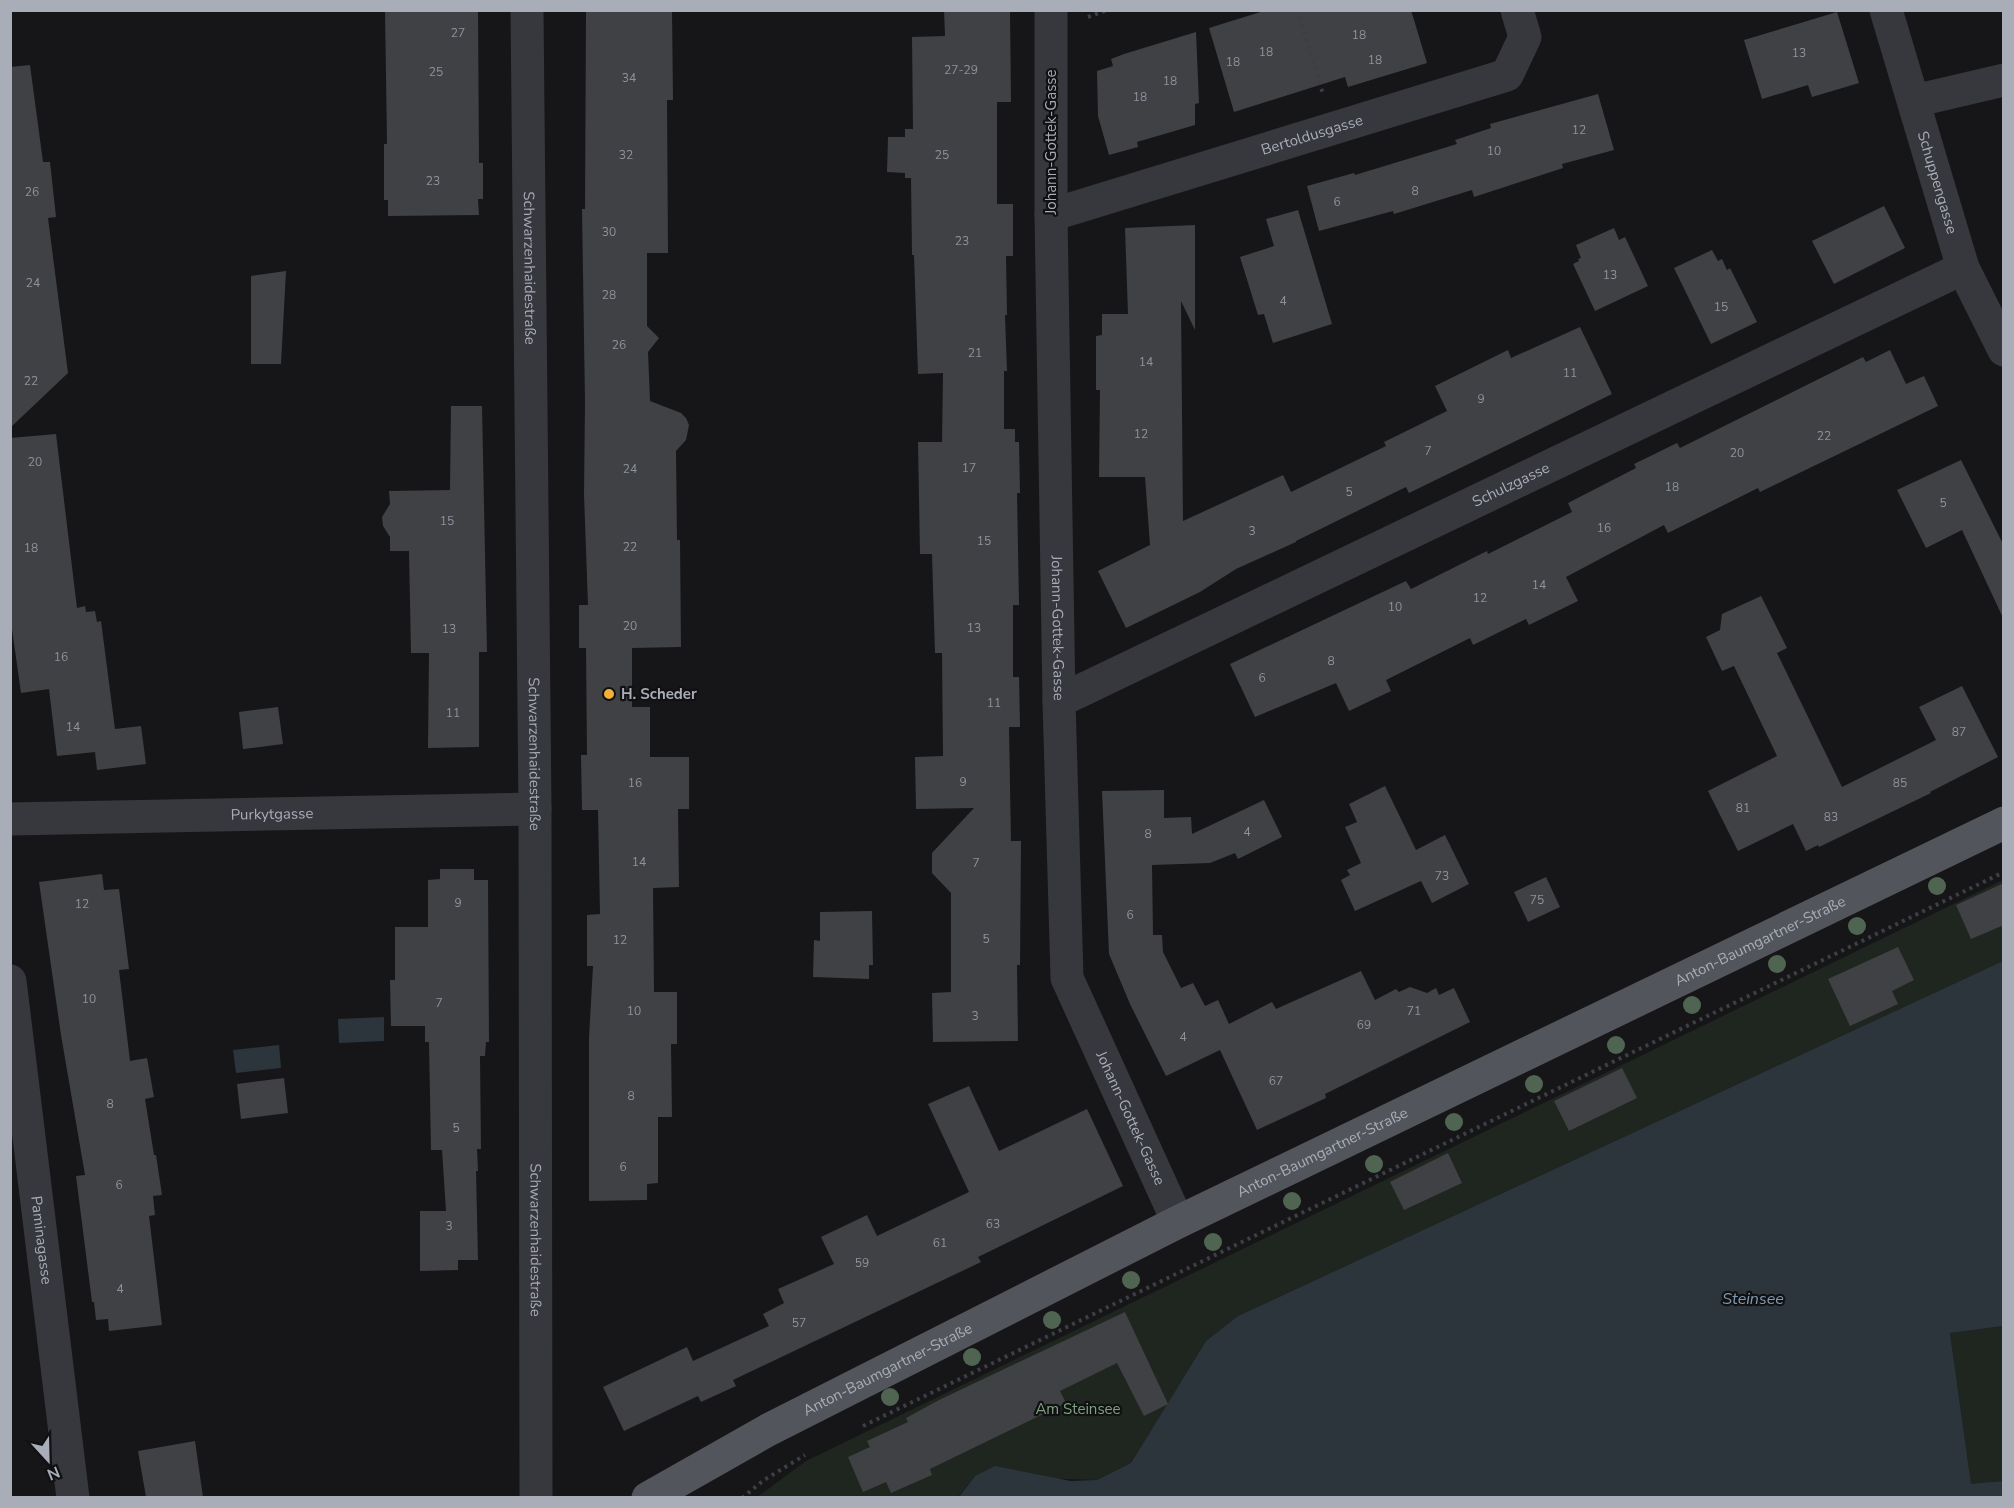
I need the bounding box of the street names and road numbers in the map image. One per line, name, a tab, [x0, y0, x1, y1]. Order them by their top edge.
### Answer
street label: Johann-Gottek-Gasse	[1041, 69, 1061, 216]
street label: Bertoldusgasse	[1259, 110, 1365, 160]
street label: Schuppengasse	[1913, 129, 1962, 236]
street label: Schwarzenhaidestraße	[519, 191, 540, 345]
street label: Schulzgasse	[1469, 458, 1553, 512]
street label: Johann-Gottek-Gasse	[1047, 554, 1069, 701]
street label: Schwarzenhaidestraße	[524, 677, 545, 831]
street label: Purkytgasse	[230, 803, 313, 825]
street label: Anton-Baumgartner-Straße	[1671, 891, 1849, 991]
street label: Johann-Gottek-Gasse	[1091, 1047, 1170, 1188]
street label: Anton-Baumgartner-Straße	[1234, 1102, 1411, 1202]
street label: Schwarzenhaidestraße	[526, 1163, 546, 1317]
street label: Paminagasse	[26, 1195, 57, 1286]
street label: Anton-Baumgartner-Straße	[799, 1318, 976, 1421]

